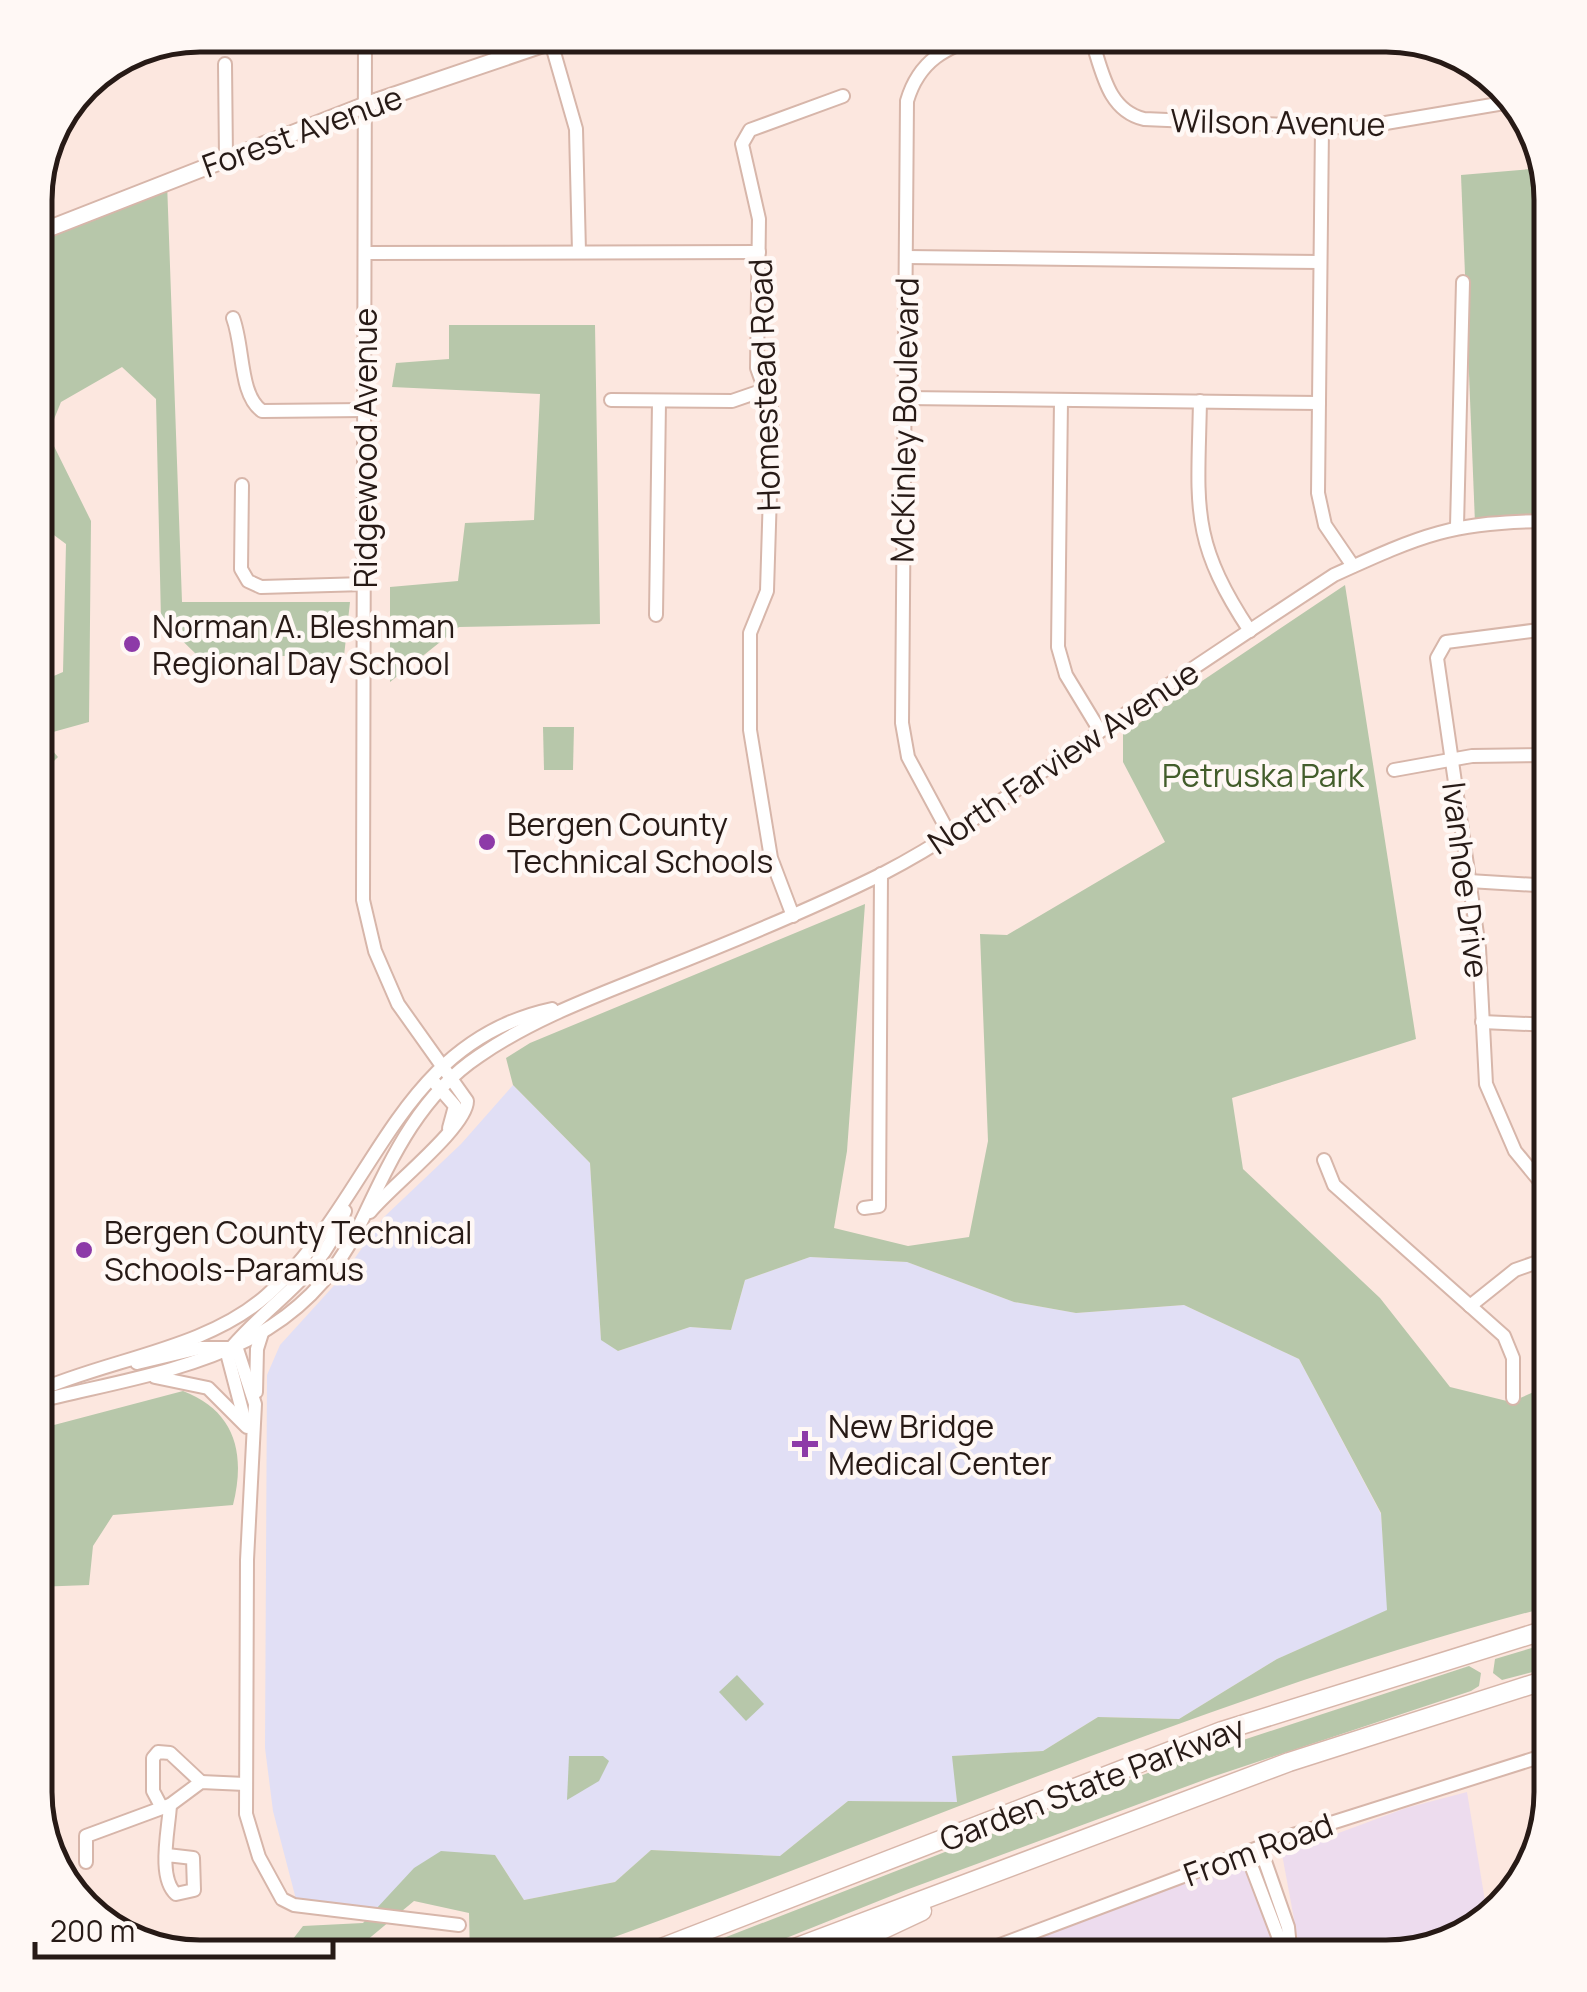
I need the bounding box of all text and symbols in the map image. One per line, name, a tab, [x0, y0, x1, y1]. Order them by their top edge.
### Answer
street label: Forest Avenue	[196, 74, 408, 188]
street label: Wilson Avenue	[1170, 98, 1386, 146]
street label: Homestead Road	[738, 258, 790, 512]
street label: McKinley Boulevard	[880, 277, 928, 563]
street label: Ridgewood Avenue	[343, 308, 387, 588]
place label: Norman A. Bleshman Regional Day School	[152, 604, 455, 685]
marker: Norman A. Bleshman Regional Day School	[121, 633, 143, 655]
street label: North Farview Avenue	[919, 650, 1207, 864]
park label: Petruska Park	[1162, 753, 1365, 797]
street label: Ivanhoe Drive	[1432, 779, 1500, 981]
place label: Bergen County Technical Schools	[507, 802, 773, 883]
marker: Bergen County Technical Schools	[476, 831, 498, 853]
place label: Bergen County Technical Schools-Paramus	[104, 1210, 473, 1291]
marker: Bergen County Technical Schools-Paramus	[73, 1239, 95, 1261]
place label: New Bridge Medical Center	[828, 1404, 1052, 1485]
marker: New Bridge Medical Center	[792, 1431, 818, 1457]
street label: Garden State Parkway	[933, 1705, 1251, 1861]
street label: From Road	[1177, 1802, 1339, 1896]
scale bar	[35, 1897, 332, 1959]
text: 200 m	[50, 1910, 135, 1951]

